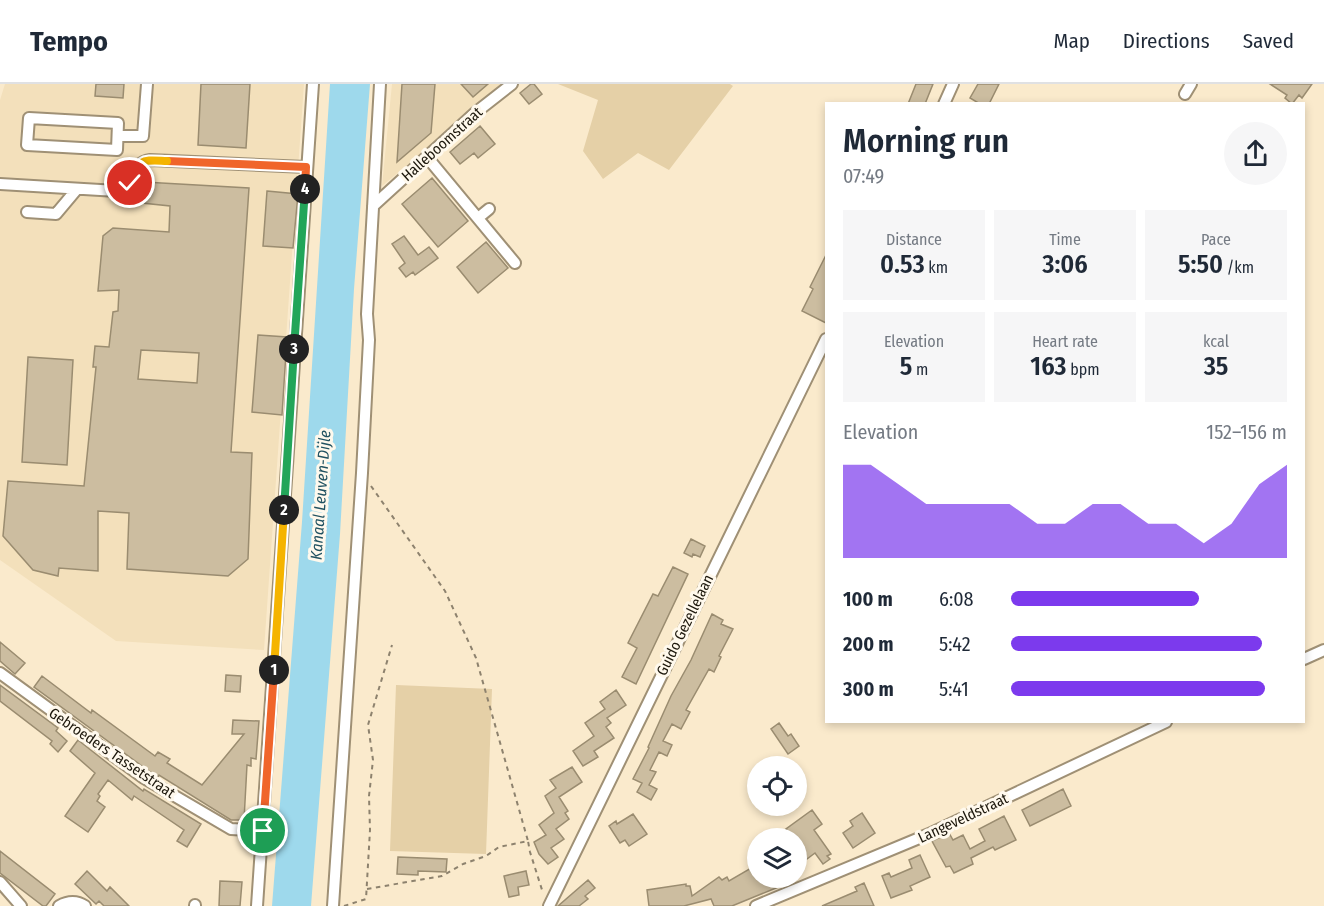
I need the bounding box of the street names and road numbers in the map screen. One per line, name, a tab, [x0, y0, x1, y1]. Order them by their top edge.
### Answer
street label: Halleboomstraat	[398, 103, 486, 185]
street label: Guido Gezellelaan	[653, 571, 717, 679]
street label: Gebroeders Tassetstraat	[45, 704, 179, 802]
street label: Langeveldstraat	[915, 789, 1011, 847]

